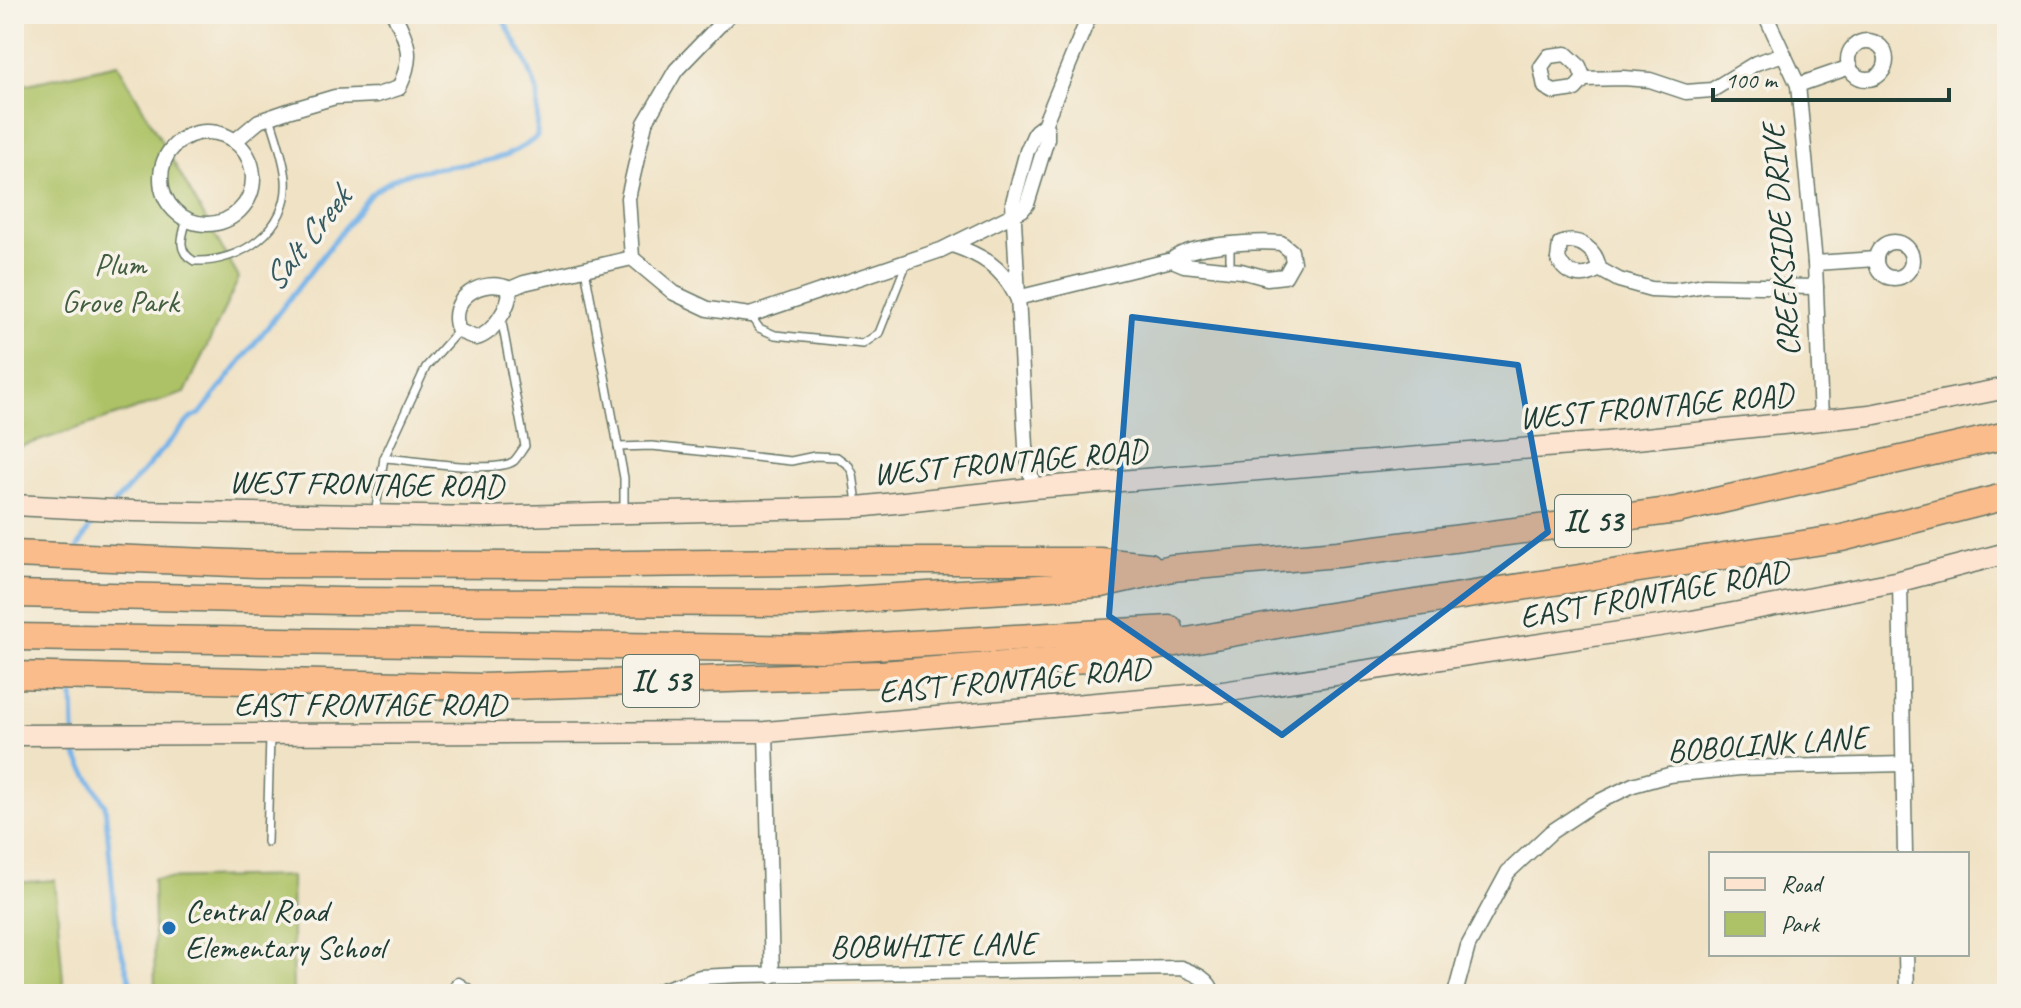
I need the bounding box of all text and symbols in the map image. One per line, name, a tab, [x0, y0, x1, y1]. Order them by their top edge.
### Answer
scale bar	[1713, 52, 1949, 102]
text: 100 m	[1725, 65, 1779, 95]
street label: CREEKSIDE DRIVE	[1752, 118, 1810, 358]
water label: Salt Creek	[252, 174, 363, 299]
park label: Plum Grove Park	[62, 244, 181, 322]
street label: WEST FRONTAGE ROAD	[1518, 373, 1797, 438]
street label: WEST FRONTAGE ROAD	[872, 429, 1151, 494]
street label: WEST FRONTAGE ROAD	[229, 461, 506, 507]
road number: IL 53	[1555, 495, 1631, 547]
street label: EAST FRONTAGE ROAD	[1516, 550, 1794, 638]
street label: EAST FRONTAGE ROAD	[877, 648, 1154, 712]
road number: IL 53	[623, 655, 699, 707]
street label: EAST FRONTAGE ROAD	[234, 684, 509, 725]
street label: BOBOLINK LANE	[1666, 716, 1873, 771]
legend	[1709, 852, 1969, 956]
text: Road	[1781, 869, 1825, 899]
place label: Central Road Elementary School	[185, 890, 390, 968]
text: Park	[1781, 909, 1821, 939]
marker: Central Road Elementary School	[160, 919, 178, 937]
street label: BOBWHITE LANE	[830, 923, 1041, 967]

